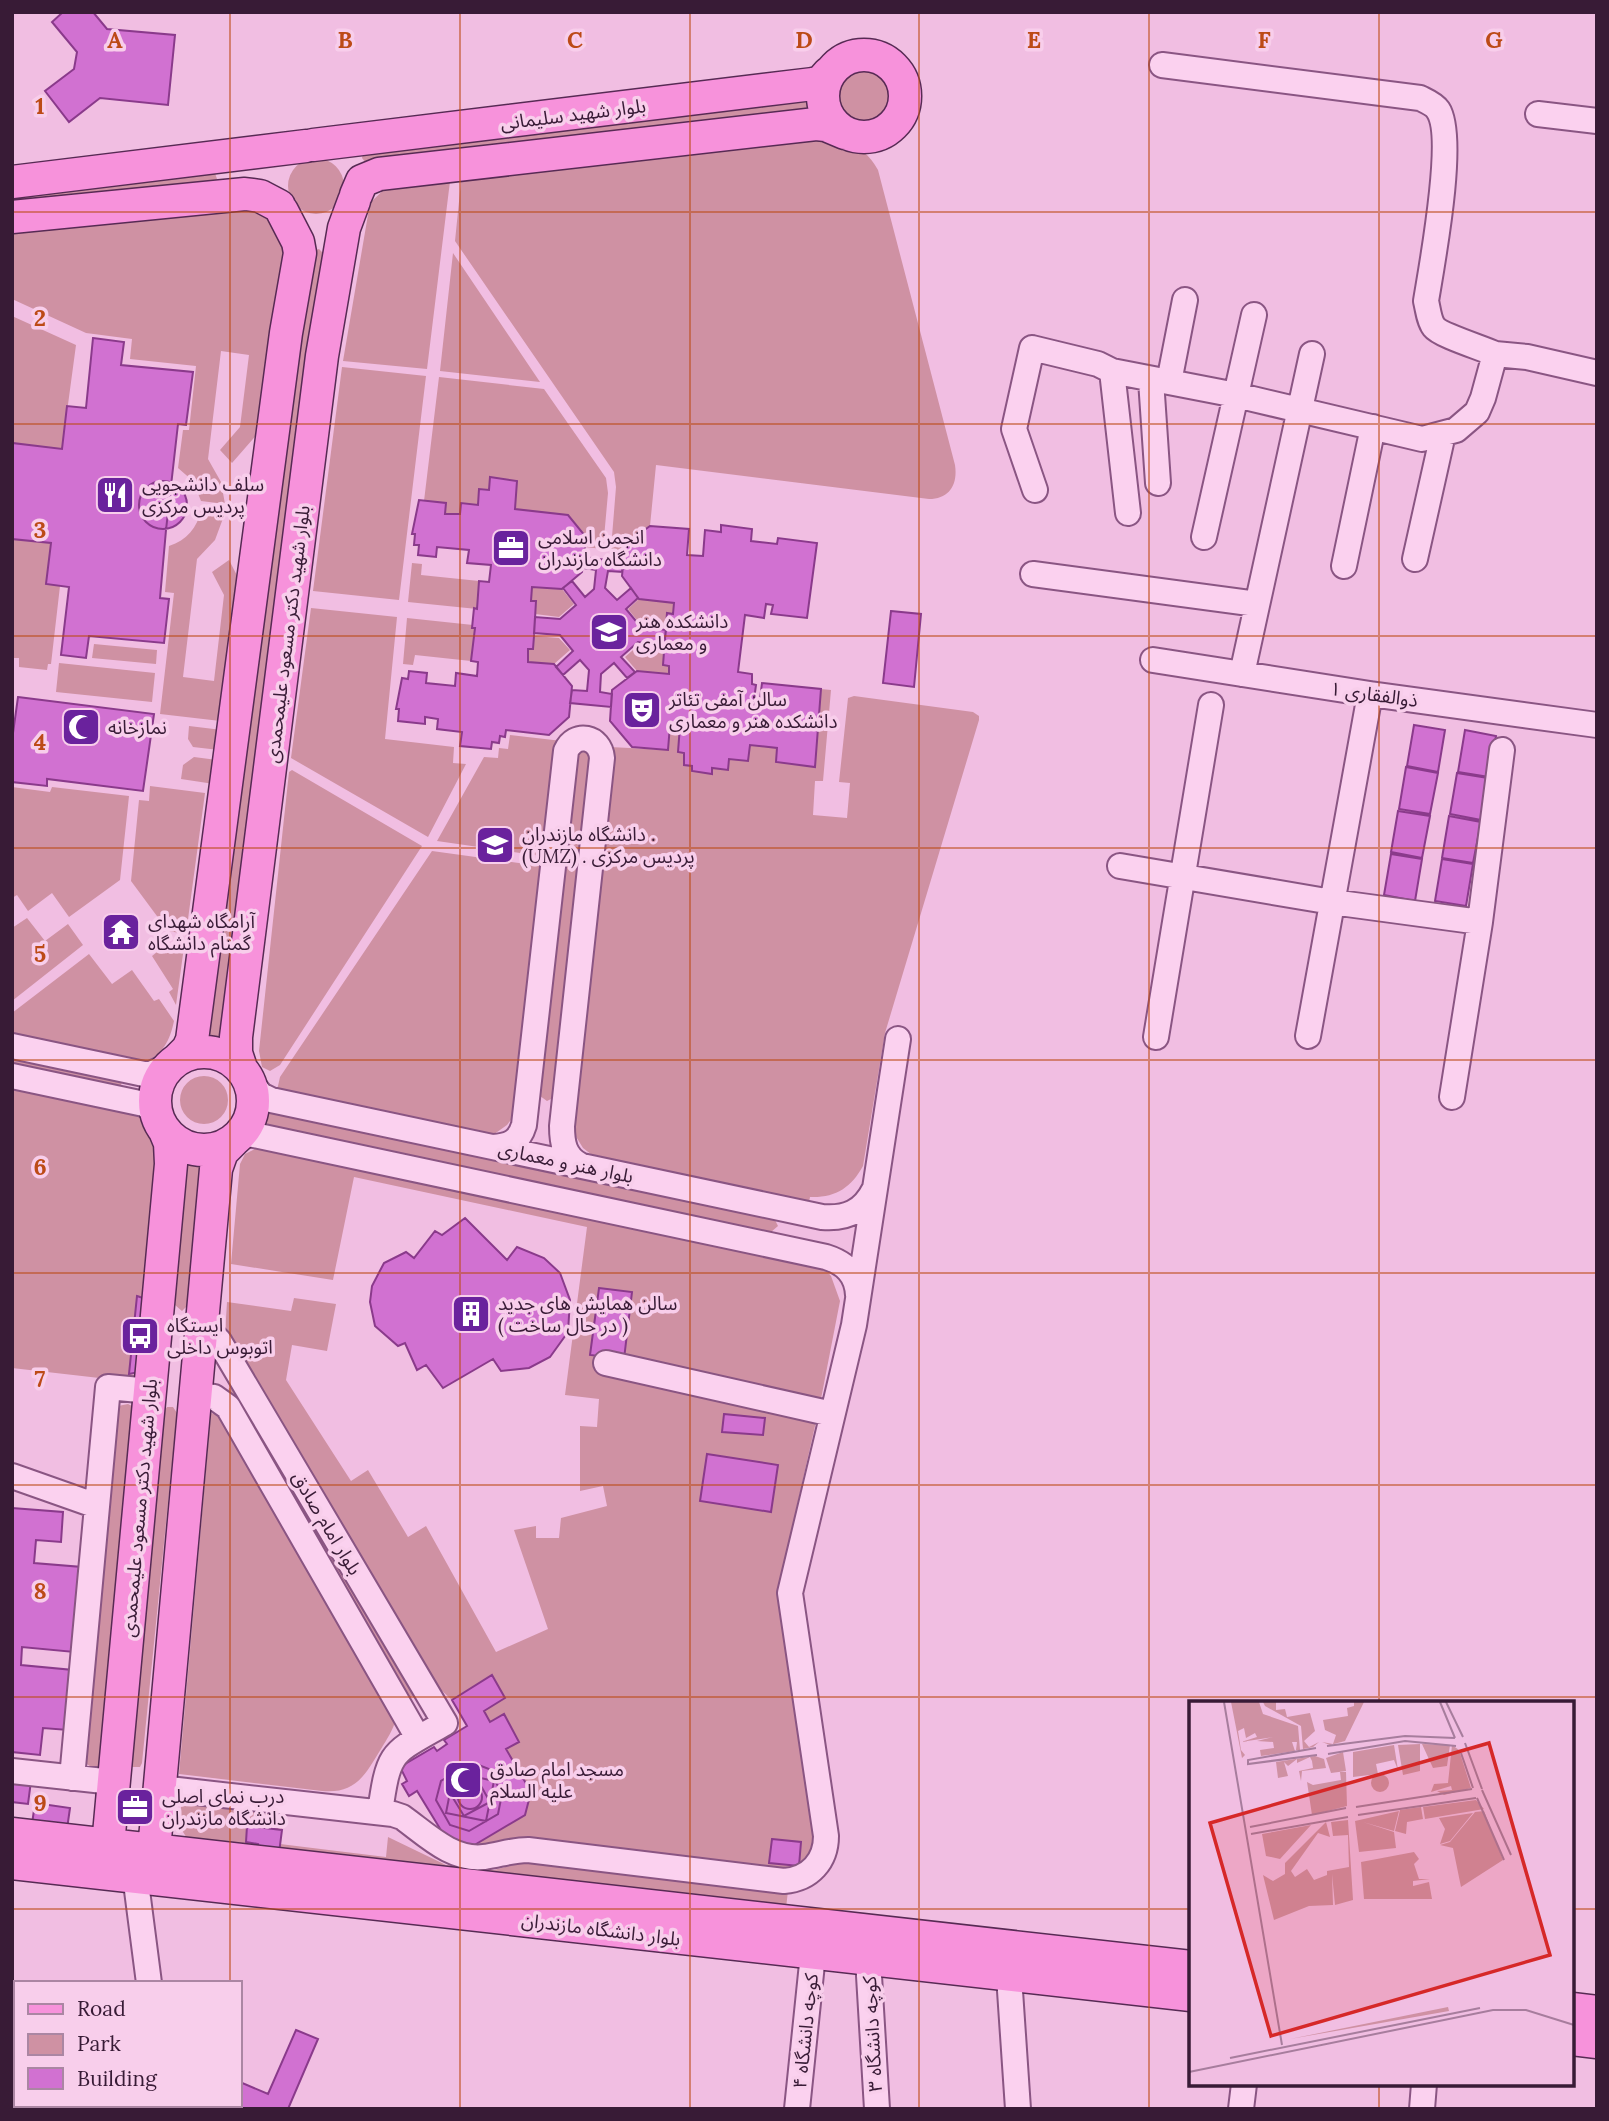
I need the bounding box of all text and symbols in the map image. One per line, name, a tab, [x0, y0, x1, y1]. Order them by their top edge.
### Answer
text: A	[107, 25, 123, 54]
text: B	[337, 25, 353, 54]
text: C	[567, 25, 583, 54]
text: D	[795, 25, 813, 54]
text: E	[1027, 25, 1041, 54]
text: F	[1257, 25, 1271, 54]
text: G	[1485, 25, 1503, 54]
text: 1	[35, 91, 45, 120]
street label: بلوار شهید سلیمانی	[499, 93, 647, 135]
text: 2	[34, 303, 46, 332]
place label: سلف دانشجویی پردیس مرکزی	[142, 472, 264, 519]
restaurant icon: سلف دانشجویی پردیس مرکزی	[94, 474, 136, 516]
street label: بلوار شهید دکتر مسعود علیمحمدی	[259, 504, 315, 764]
text: 3	[34, 515, 46, 544]
place label: انجمن اسلامی دانشگاه مازندران	[538, 525, 662, 571]
office icon: انجمن اسلامی دانشگاه مازندران	[490, 527, 532, 569]
place label: دانشکده هنر و معماری	[635, 609, 728, 655]
school or university icon: دانشکده هنر و معماری	[588, 611, 630, 653]
street label: ذوالفقاری ۱	[1328, 676, 1420, 712]
place label: سالن آمفی تئاتر دانشکده هنر و معماری	[668, 687, 838, 733]
theatre icon: سالن آمفی تئاتر دانشکده هنر و معماری	[621, 689, 663, 731]
mosque icon: نمازخانه	[60, 706, 102, 748]
place label: نمازخانه	[108, 715, 167, 739]
text: 4	[34, 727, 46, 756]
place label: دانشگاه مازندران . (UMZ) . پردیس مرکزی	[522, 822, 695, 869]
school or university icon: دانشگاه مازندران . (UMZ) . پردیس مرکزی	[474, 824, 516, 866]
place label: آرامگاه شهدای گمنام دانشگاه	[148, 909, 256, 958]
temple icon: آرامگاه شهدای گمنام دانشگاه	[100, 911, 142, 953]
text: 5	[34, 939, 46, 968]
street label: بلوار هنر و معماری	[496, 1136, 636, 1188]
text: 6	[33, 1152, 47, 1181]
place label: سالن همایش های جدید ( در حال ساخت )	[498, 1291, 677, 1338]
building icon: سالن همایش های جدید ( در حال ساخت )	[450, 1293, 492, 1335]
place label: ایستگاه اتوبوس داخلی	[167, 1313, 273, 1359]
bus stop icon: ایستگاه اتوبوس داخلی	[119, 1315, 161, 1357]
text: 7	[35, 1364, 46, 1393]
street label: بلوار شهید دکتر مسعود علیمحمدی	[116, 1378, 162, 1638]
street label: بلوار امام صادق	[284, 1467, 367, 1581]
text: 8	[33, 1576, 47, 1605]
inset map	[1189, 1701, 1574, 2086]
place label: مسجد امام صادق علیه السلام	[490, 1757, 624, 1806]
mosque icon: مسجد امام صادق علیه السلام	[442, 1759, 484, 1801]
place label: درب نمای اصلی دانشگاه مازندران	[162, 1784, 286, 1830]
office icon: درب نمای اصلی دانشگاه مازندران	[114, 1786, 156, 1828]
text: 9	[33, 1788, 47, 1817]
street label: بلوار دانشگاه مازندران	[520, 1907, 682, 1951]
street label: کوچه دانشگاه ۴	[787, 1971, 824, 2090]
street label: کوچه دانشگاه ۳	[857, 1974, 888, 2092]
legend	[14, 1981, 242, 2107]
text: Road	[77, 1995, 126, 2022]
text: Park	[77, 2030, 121, 2057]
text: Building	[77, 2065, 157, 2092]

